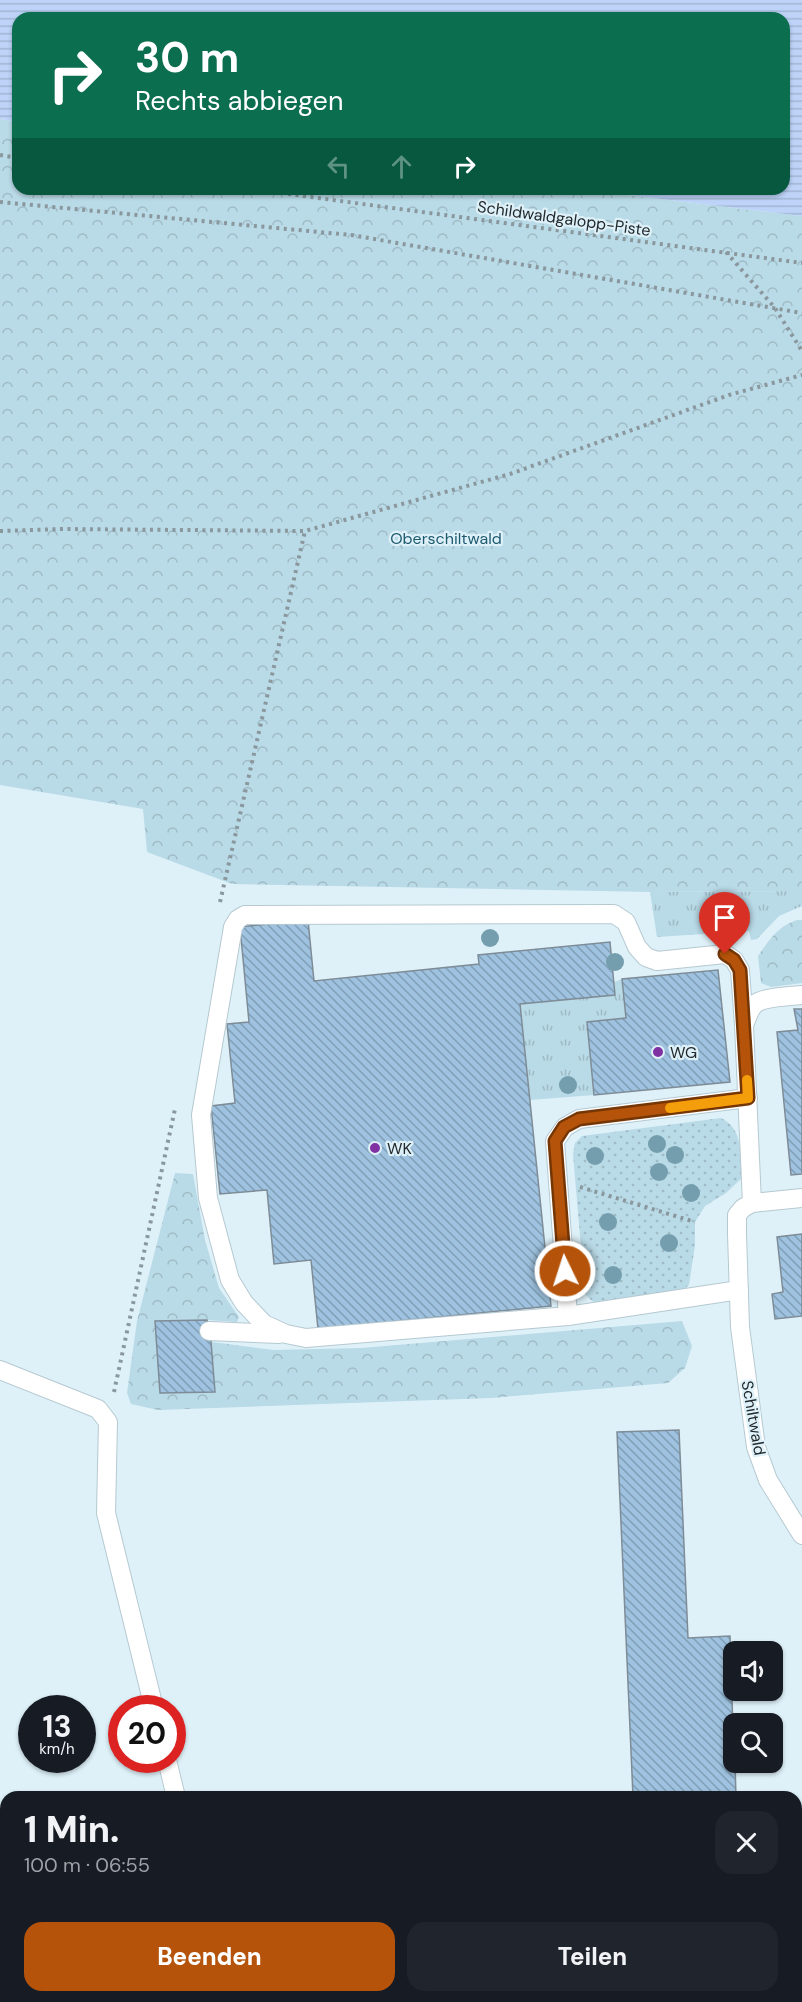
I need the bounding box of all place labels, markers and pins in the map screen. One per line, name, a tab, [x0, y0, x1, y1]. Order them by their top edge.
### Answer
pin	[699, 892, 750, 954]
place label: WG	[670, 1042, 697, 1063]
marker: WG	[651, 1045, 665, 1059]
place label: WK	[387, 1138, 412, 1159]
marker: WK	[368, 1141, 382, 1155]

